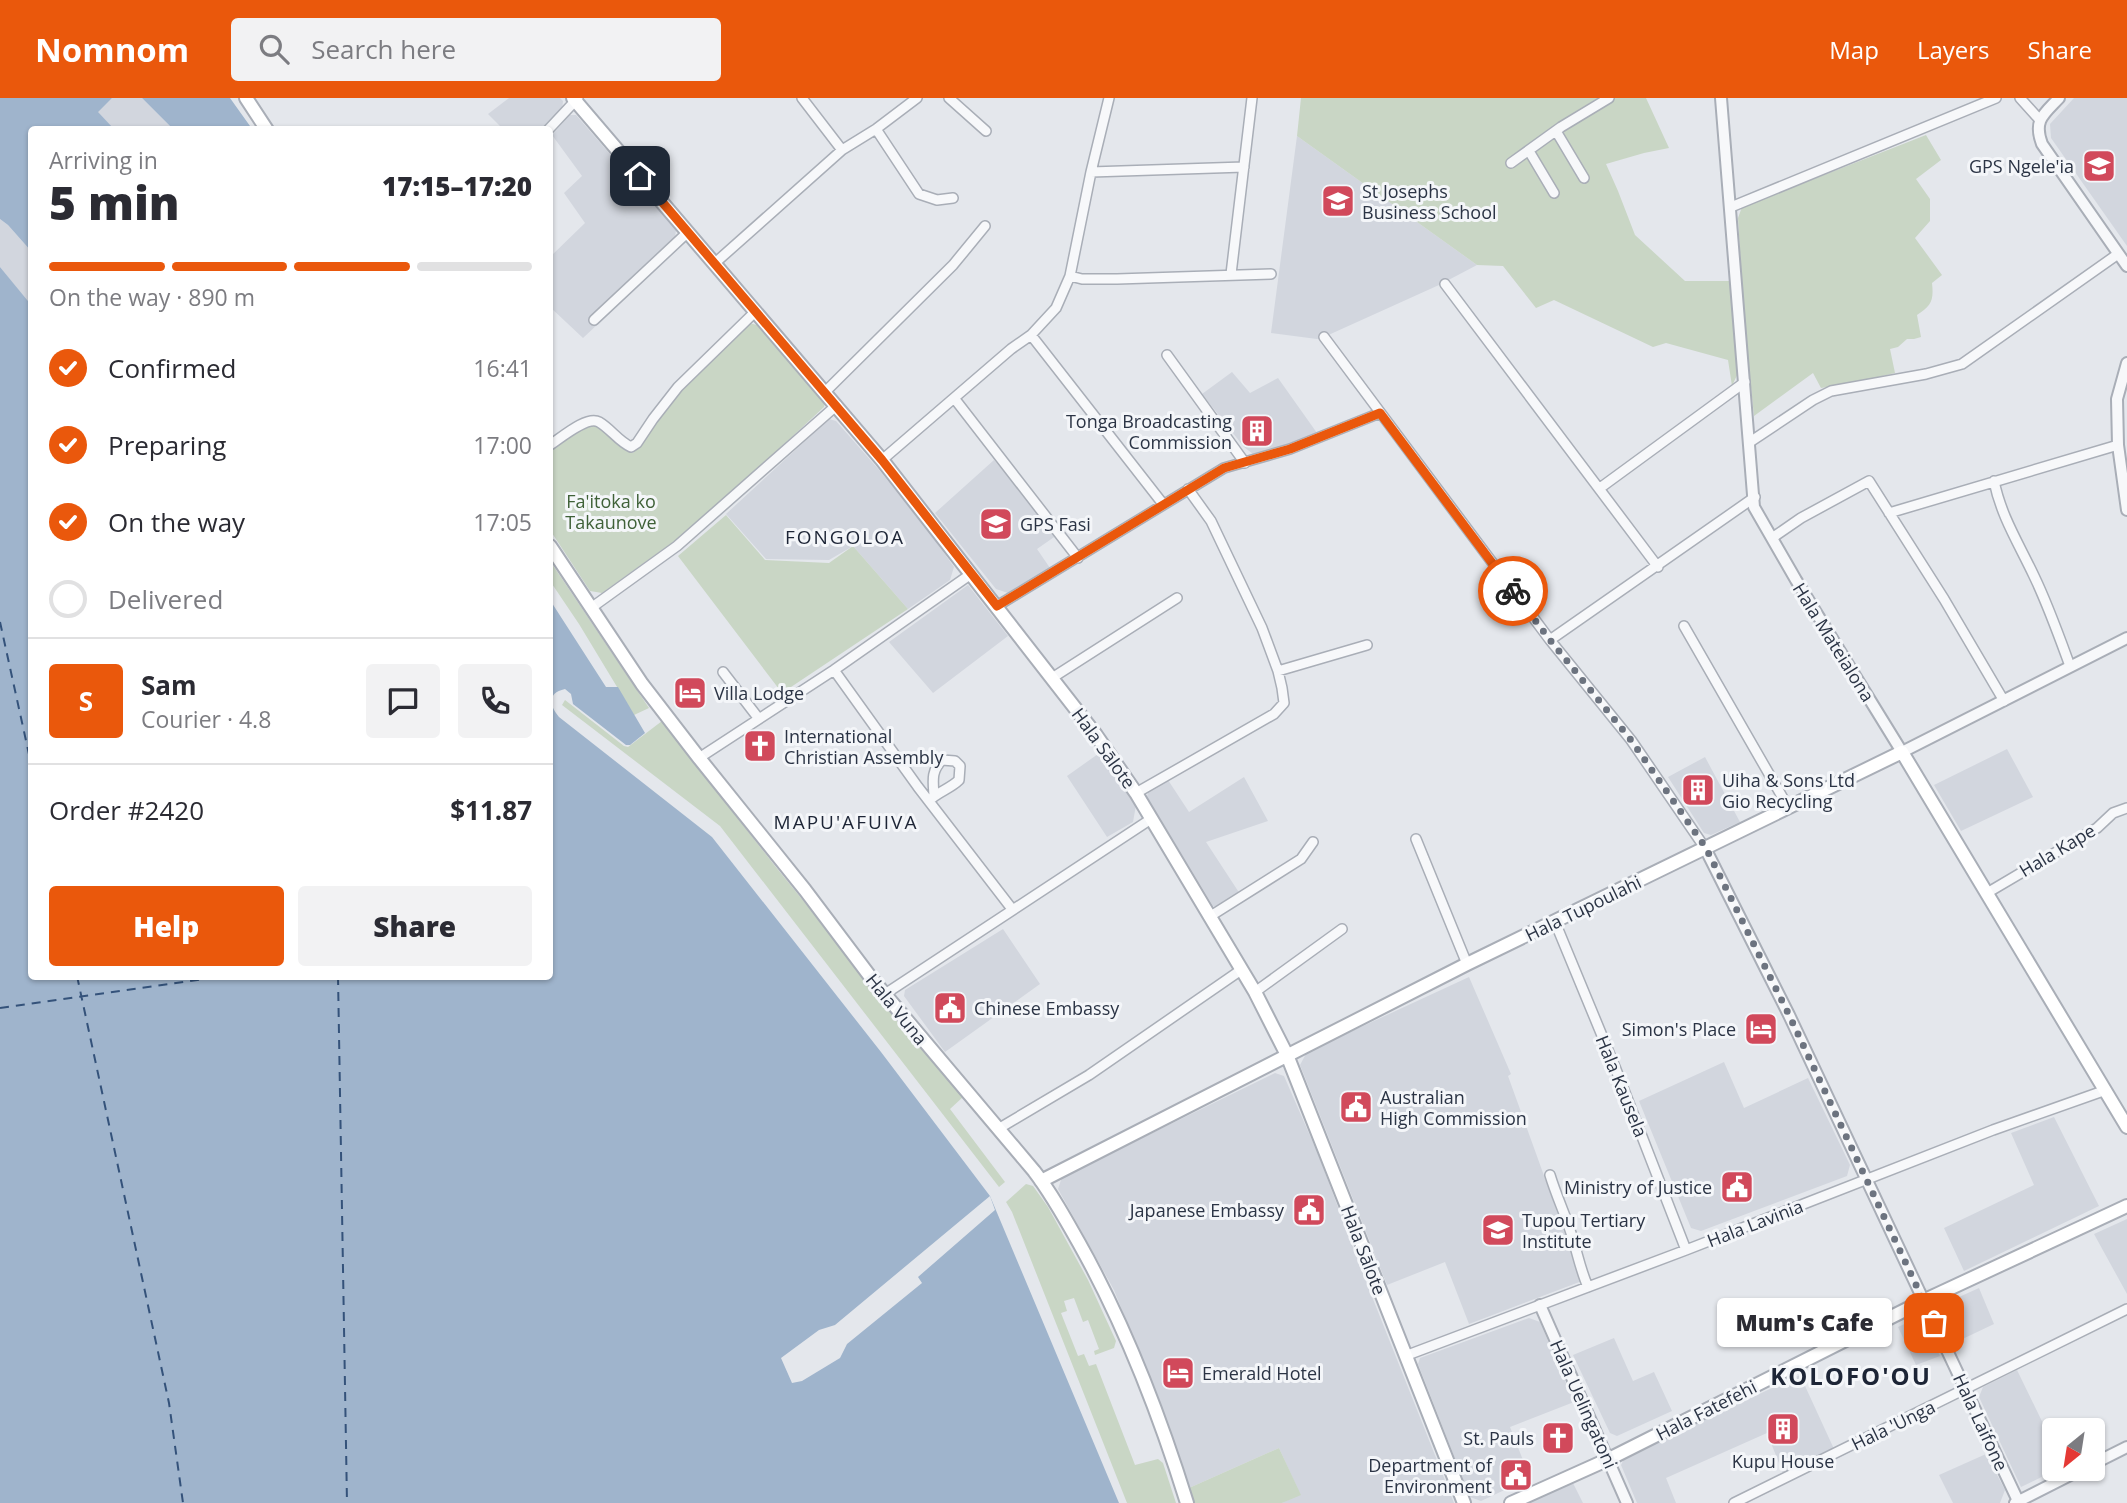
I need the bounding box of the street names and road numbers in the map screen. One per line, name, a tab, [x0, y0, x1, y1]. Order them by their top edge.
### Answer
street label: Hala Mateialona	[1788, 578, 1880, 706]
street label: Hala Sālote	[1067, 703, 1141, 793]
street label: Hala Kape	[2015, 818, 2099, 882]
street label: Hala Tupoulahi	[1521, 869, 1645, 947]
street label: Hala Vuna	[861, 968, 933, 1050]
street label: Hala Kausela	[1591, 1032, 1653, 1140]
street label: Hala Lavinia	[1704, 1194, 1806, 1252]
street label: Hala Sālote	[1336, 1202, 1392, 1298]
street label: Hala Uelingatoni	[1545, 1336, 1623, 1472]
street label: Hala Laifone	[1948, 1370, 2014, 1474]
street label: Hala Fatefehi	[1652, 1374, 1760, 1446]
street label: Hala 'Unga	[1847, 1394, 1939, 1456]

